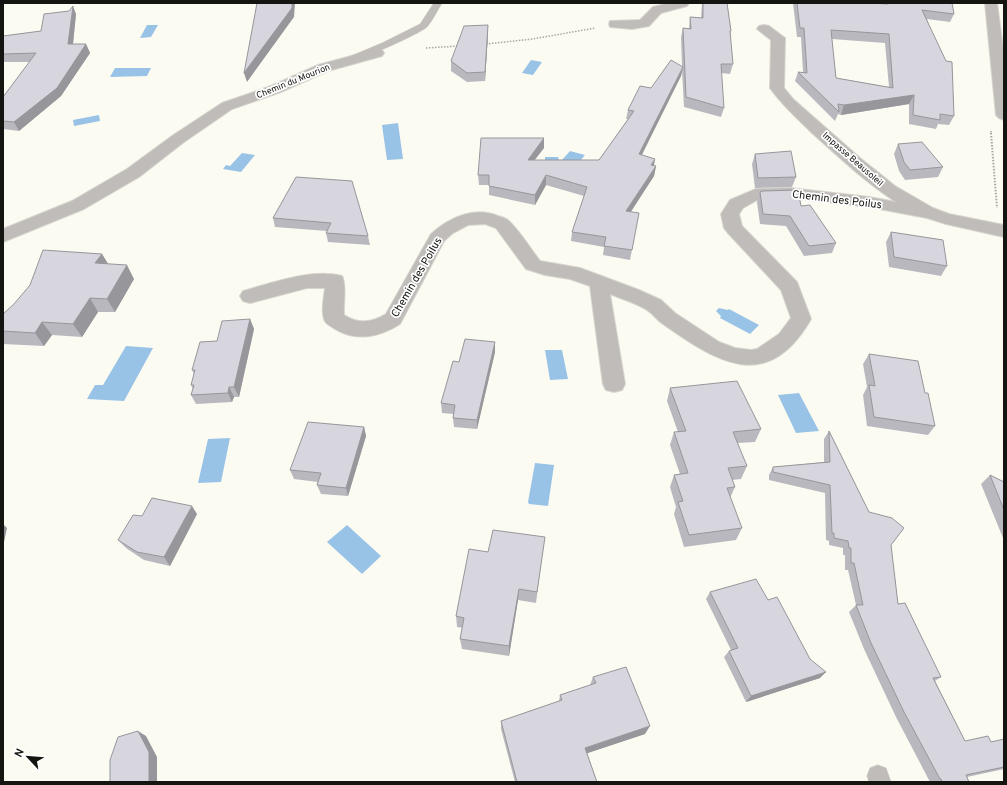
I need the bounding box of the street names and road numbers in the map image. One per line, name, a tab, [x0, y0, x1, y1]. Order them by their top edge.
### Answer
street label: Chemin du Mourion	[255, 62, 332, 101]
street label: Impasse Beausoleil	[820, 130, 885, 189]
street label: Chemin des Poilus	[791, 188, 883, 212]
street label: Chemin des Poilus	[388, 235, 445, 320]

